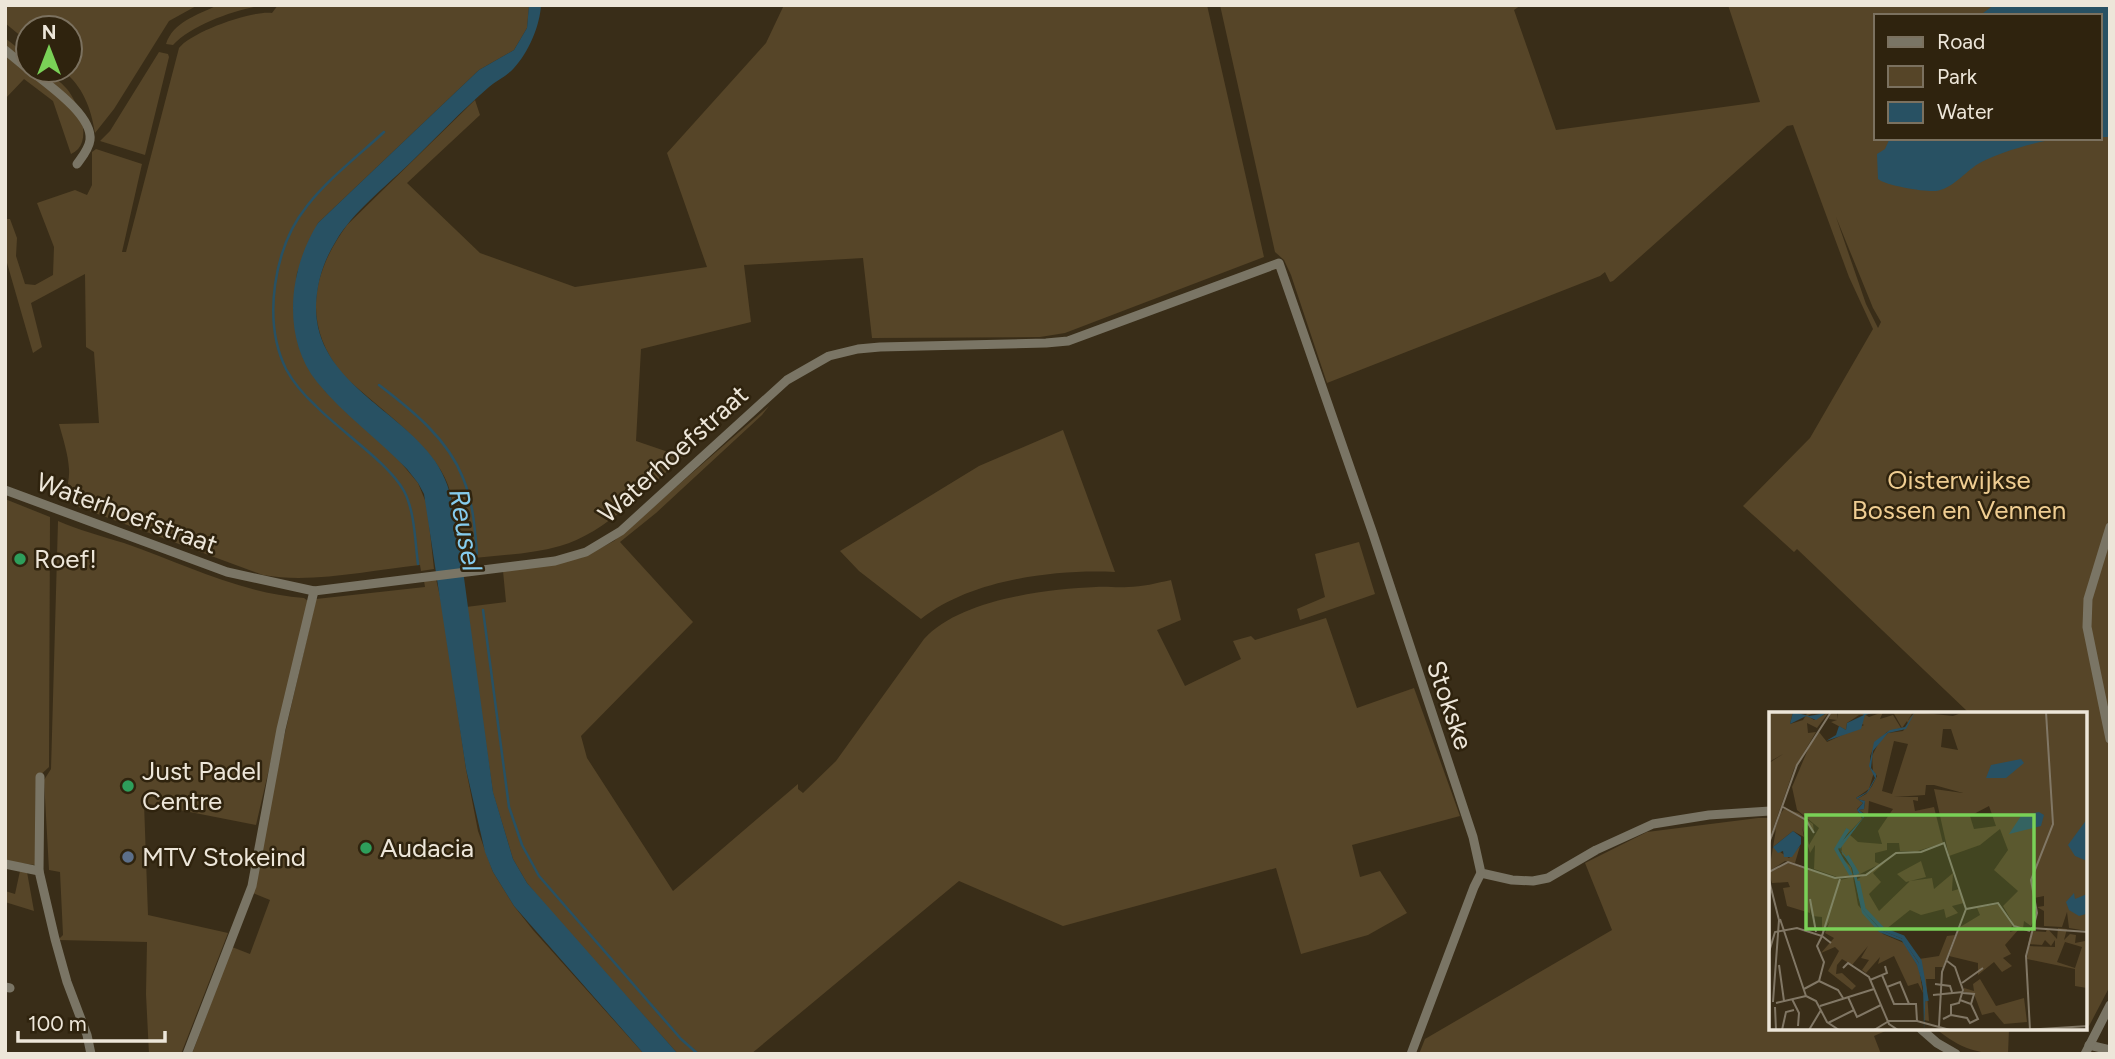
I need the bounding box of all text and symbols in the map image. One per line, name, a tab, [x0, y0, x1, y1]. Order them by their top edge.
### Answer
north arrow	[14, 14, 84, 84]
legend	[1874, 14, 2101, 140]
text: N	[42, 21, 56, 44]
text: Road	[1937, 29, 1985, 54]
text: Park	[1937, 64, 1978, 89]
text: Water	[1937, 99, 1993, 124]
street label: Waterhoefstraat	[592, 378, 755, 530]
park label: Oisterwijkse Bossen en Vennen	[1852, 464, 2066, 526]
street label: Waterhoefstraat	[32, 465, 222, 561]
water label: Reusel	[442, 486, 490, 575]
place label: Roef!	[34, 543, 97, 575]
marker: Roef!	[12, 551, 28, 567]
street label: Stokske	[1420, 656, 1480, 754]
inset map	[1769, 712, 2087, 1031]
place label: Just Padel Centre	[142, 755, 261, 817]
marker: Just Padel Centre	[120, 778, 136, 794]
place label: Audacia	[380, 832, 474, 864]
marker: Audacia	[358, 840, 374, 856]
place label: MTV Stokeind	[142, 841, 306, 873]
marker: MTV Stokeind	[120, 849, 136, 865]
scale bar	[18, 1000, 164, 1044]
text: 100 m	[28, 1011, 87, 1036]

